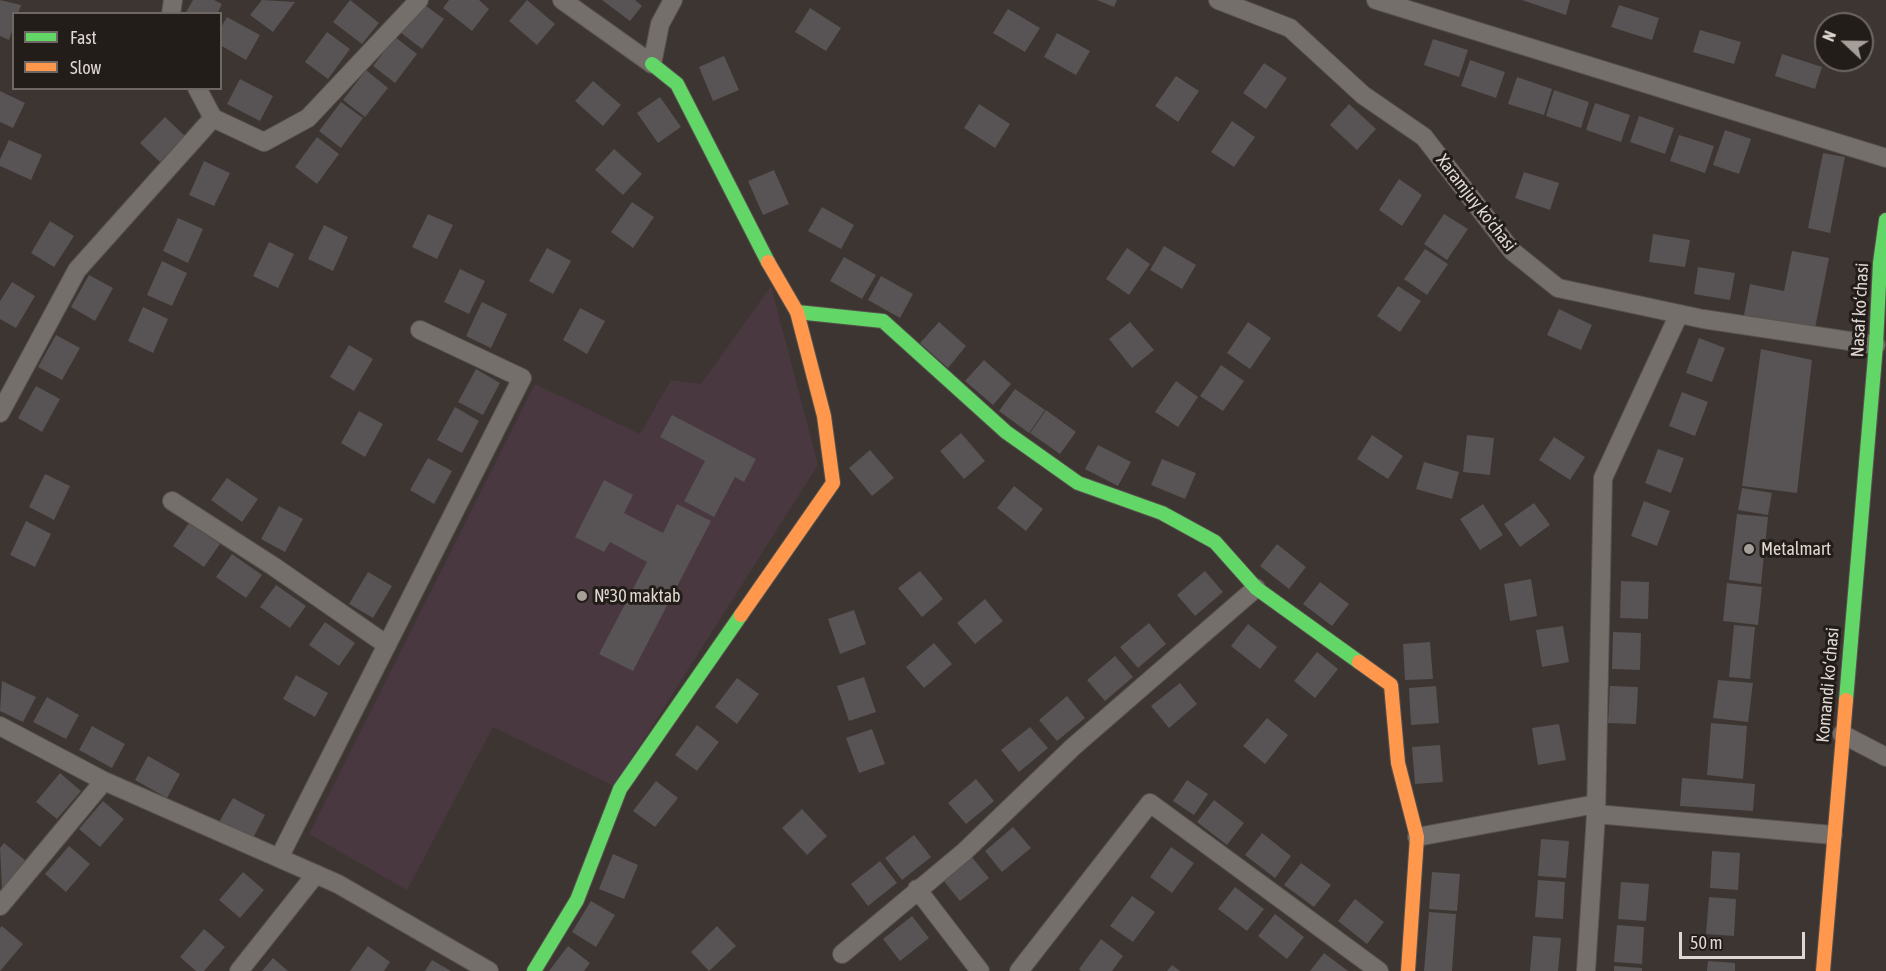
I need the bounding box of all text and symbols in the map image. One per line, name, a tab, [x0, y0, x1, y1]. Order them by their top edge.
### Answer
legend	[12, 12, 222, 90]
north arrow	[1814, 12, 1874, 72]
text: Fast	[70, 27, 97, 48]
text: N	[1819, 28, 1839, 44]
text: Slow	[70, 57, 101, 78]
street label: Xaramjuy ko'chasi	[1431, 150, 1521, 256]
street label: Nasaf ko‘chasi	[1847, 262, 1873, 358]
place label: Metalmart	[1761, 538, 1831, 560]
marker: Metalmart	[1742, 542, 1756, 556]
place label: №30 maktab	[594, 585, 681, 607]
marker: №30 maktab	[575, 589, 589, 603]
street label: Komandi ko‘chasi	[1812, 627, 1844, 743]
scale bar	[1682, 920, 1808, 958]
text: 50 m	[1690, 932, 1722, 953]

